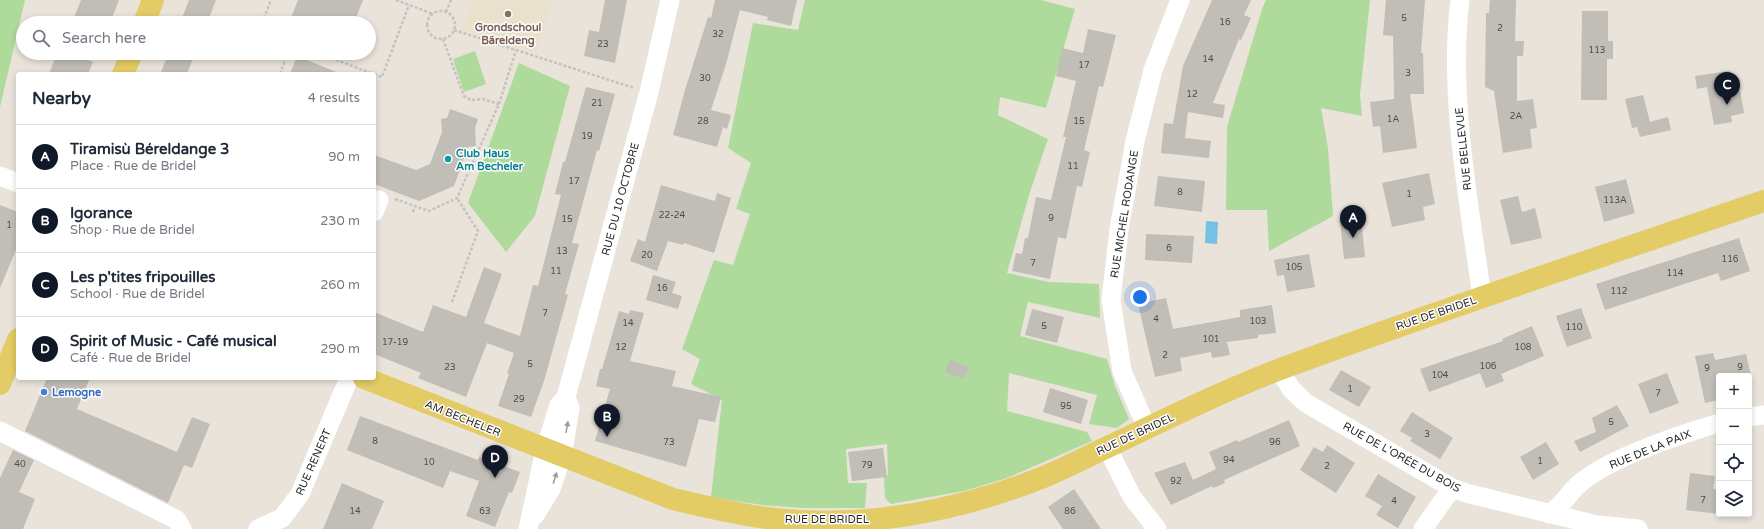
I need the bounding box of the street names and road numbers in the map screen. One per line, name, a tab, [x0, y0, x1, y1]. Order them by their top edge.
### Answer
street label: RUE BELLEVUE	[1453, 107, 1474, 191]
street label: RUE DU 10 OCTOBRE	[599, 141, 642, 257]
street label: RUE MICHEL RODANGE	[1108, 149, 1141, 279]
street label: RUE DE BRIDEL	[1394, 293, 1479, 333]
street label: AM BECHELER	[423, 397, 503, 440]
street label: RUE DE BRIDEL	[1094, 410, 1177, 458]
street label: RUE DE L'ORÉE DU BOIS	[1341, 419, 1464, 495]
street label: RUE RENERT	[293, 427, 334, 497]
street label: RUE DE LA PAIX	[1607, 427, 1693, 472]
street label: RUE DE BRIDEL	[785, 513, 870, 526]

